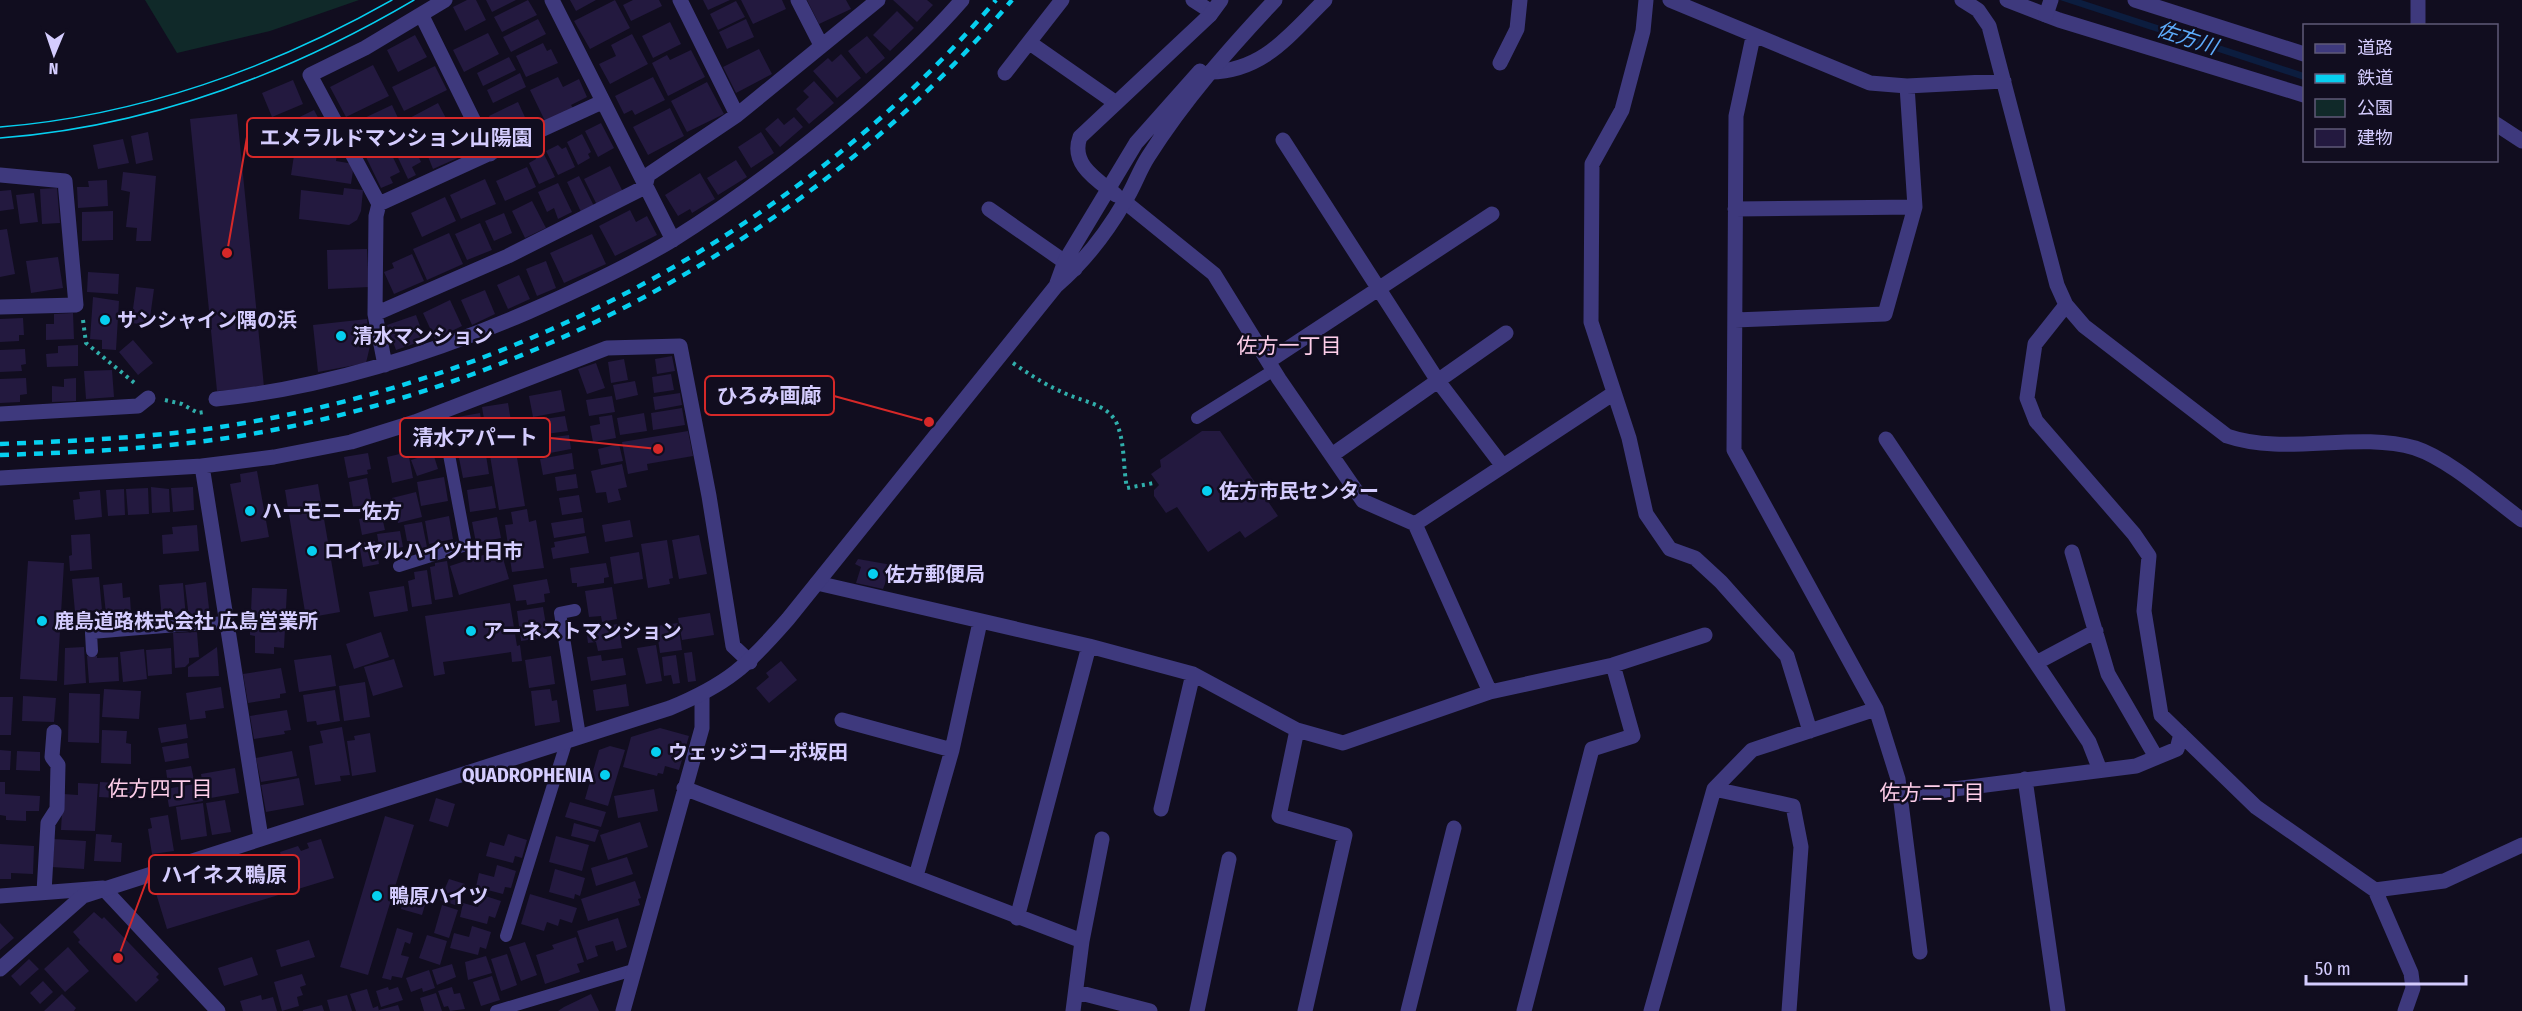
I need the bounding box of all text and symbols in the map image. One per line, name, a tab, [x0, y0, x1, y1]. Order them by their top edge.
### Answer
water label: 佐方川	[2153, 16, 2223, 61]
north arrow	[24, 24, 84, 84]
legend	[2303, 24, 2498, 162]
text: 道路	[2357, 37, 2393, 59]
text: N	[48, 59, 59, 78]
text: 鉄道	[2357, 67, 2393, 89]
text: 公園	[2357, 97, 2393, 119]
callout: エメラルドマンション山陽園	[247, 118, 544, 157]
text: エメラルドマンション山陽園	[260, 125, 533, 151]
text: 建物	[2357, 127, 2393, 149]
place label: サンシャイン隅の浜	[117, 308, 297, 332]
marker: サンシャイン隅の浜	[98, 313, 112, 327]
place label: 清水マンション	[353, 324, 493, 348]
marker: 清水マンション	[334, 329, 348, 343]
district label: 佐方一丁目	[1237, 333, 1342, 359]
callout: ひろみ画廊	[705, 376, 834, 415]
text: ひろみ画廊	[717, 383, 822, 409]
callout: 清水アパート	[400, 418, 550, 457]
text: 清水アパート	[412, 425, 538, 451]
place label: 佐方市民センター	[1219, 479, 1379, 503]
marker: 佐方市民センター	[1200, 484, 1214, 498]
place label: ハーモニー佐方	[262, 499, 402, 523]
marker: ハーモニー佐方	[243, 504, 257, 518]
place label: ロイヤルハイツ廿日市	[324, 539, 523, 563]
marker: ロイヤルハイツ廿日市	[305, 544, 319, 558]
place label: 佐方郵便局	[885, 562, 985, 586]
marker: 佐方郵便局	[866, 567, 880, 581]
place label: 鹿島道路株式会社 広島営業所	[54, 609, 318, 633]
marker: 鹿島道路株式会社 広島営業所	[35, 614, 49, 628]
place label: アーネストマンション	[483, 619, 682, 643]
marker: アーネストマンション	[464, 624, 478, 638]
place label: ウェッジコーポ坂田	[668, 740, 848, 764]
marker: ウェッジコーポ坂田	[649, 745, 663, 759]
place label: QUADROPHENIA	[462, 763, 594, 787]
marker: QUADROPHENIA	[598, 768, 612, 782]
district label: 佐方四丁目	[108, 776, 213, 802]
district label: 佐方二丁目	[1880, 780, 1985, 806]
callout: ハイネス鴨原	[149, 855, 299, 894]
text: ハイネス鴨原	[161, 862, 287, 888]
place label: 鴨原ハイツ	[389, 884, 489, 908]
marker: 鴨原ハイツ	[370, 889, 384, 903]
scale bar	[2306, 948, 2466, 986]
text: 50 m	[2315, 958, 2351, 980]

